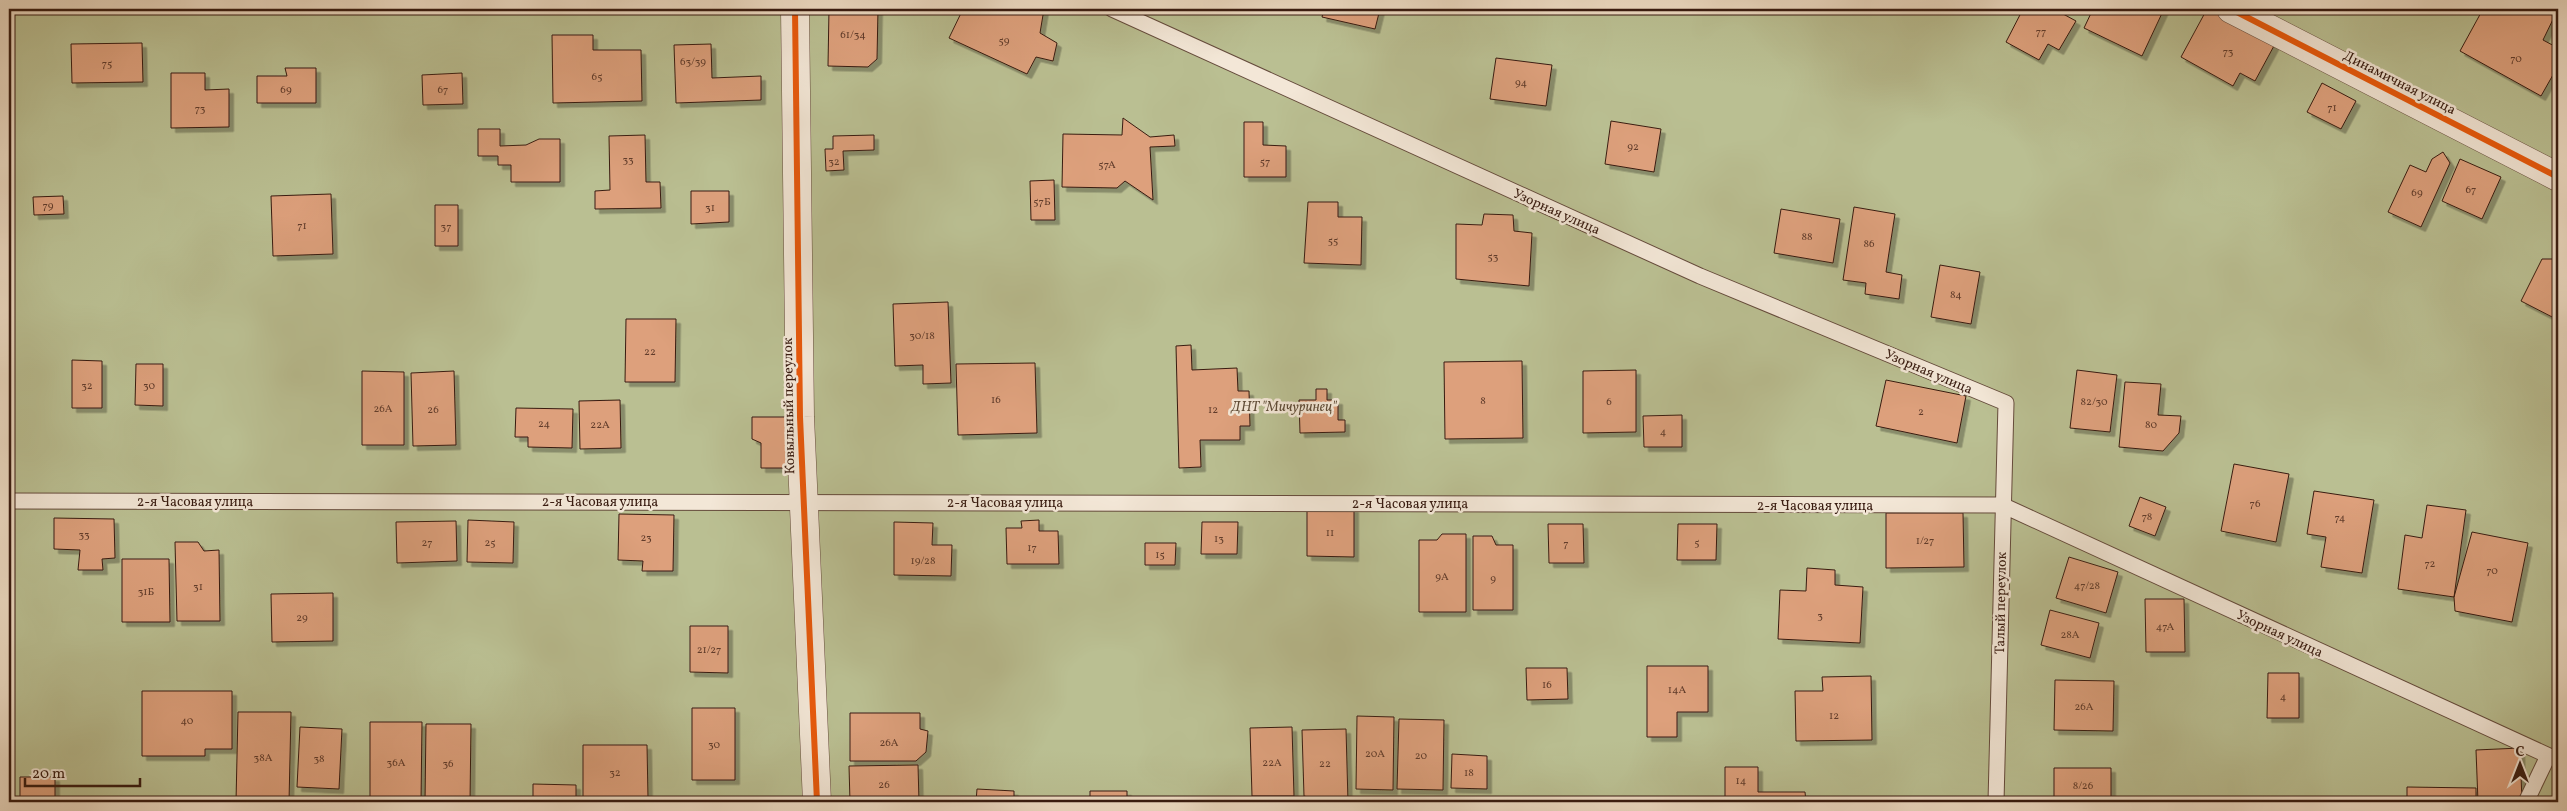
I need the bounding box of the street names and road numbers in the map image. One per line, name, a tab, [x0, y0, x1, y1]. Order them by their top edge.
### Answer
street label: Динамичная улица	[2340, 47, 2459, 120]
street label: Узорная улица	[1510, 185, 1603, 240]
street label: Ковыльный переулок	[779, 337, 800, 474]
street label: Узорная улица	[1882, 345, 1975, 399]
street label: 2-я Часовая улица	[137, 493, 253, 512]
street label: 2-я Часовая улица	[542, 493, 658, 512]
street label: 2-я Часовая улица	[947, 494, 1063, 513]
street label: 2-я Часовая улица	[1352, 495, 1468, 514]
street label: 2-я Часовая улица	[1757, 497, 1873, 516]
street label: Талый переулок	[1991, 551, 2012, 654]
street label: Узорная улица	[2233, 606, 2326, 663]

